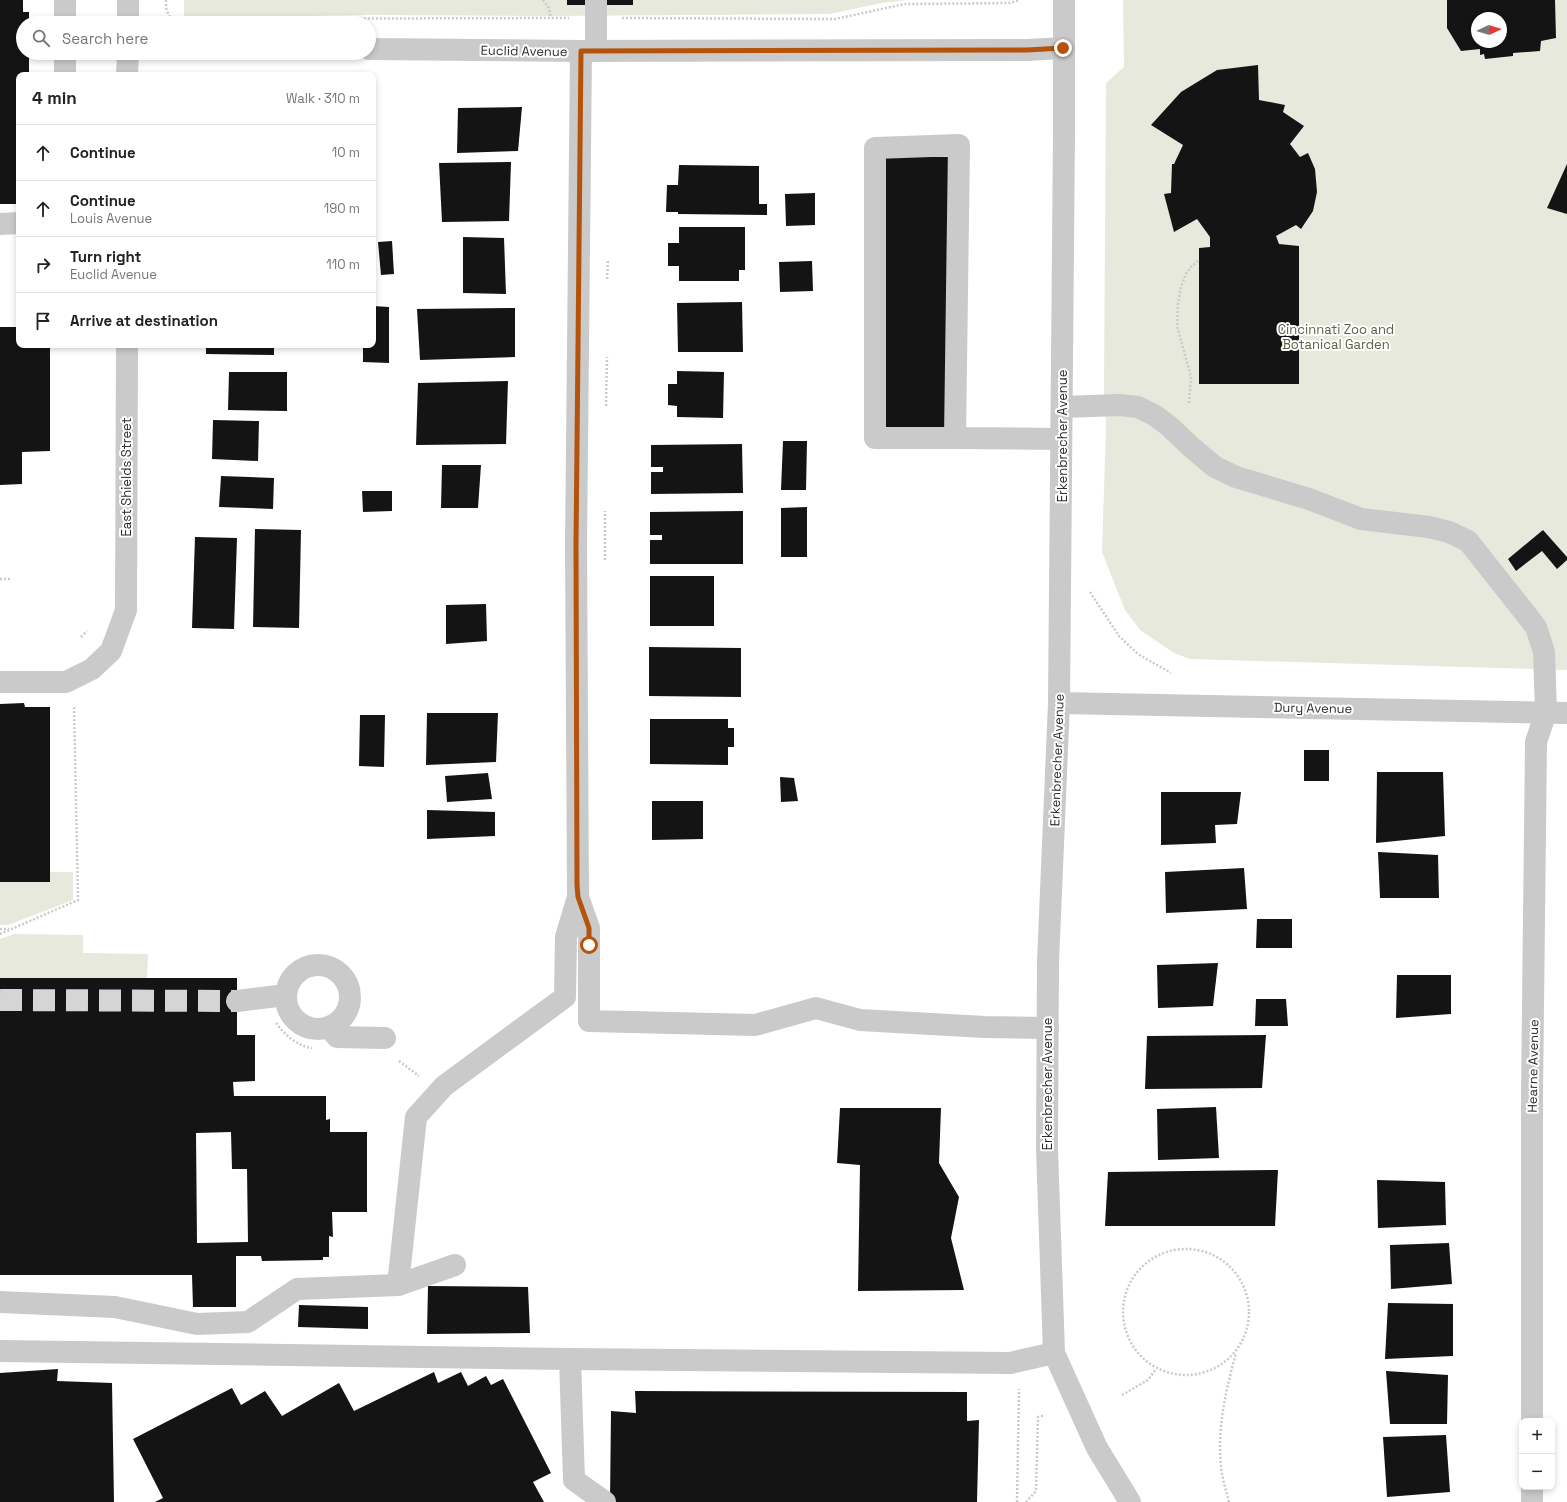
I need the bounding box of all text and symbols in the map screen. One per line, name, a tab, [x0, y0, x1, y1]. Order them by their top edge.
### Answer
north arrow	[1471, 12, 1507, 48]
search box	[16, 16, 376, 60]
icon: search	[30, 27, 52, 49]
text: Search here	[62, 29, 148, 48]
route end	[1054, 39, 1072, 57]
street label: Euclid Avenue	[480, 42, 568, 60]
text: 4 min	[32, 87, 77, 109]
text: Walk · 310 m	[286, 90, 360, 107]
icon: ahead	[32, 142, 54, 164]
text: Continue	[70, 143, 136, 162]
text: 10 m	[332, 144, 360, 161]
text: Continue	[70, 191, 136, 210]
icon: ahead	[32, 198, 54, 220]
text: 190 m	[324, 200, 360, 217]
text: Louis Avenue	[70, 210, 152, 227]
text: Turn right	[70, 247, 141, 266]
icon: right	[32, 254, 54, 276]
text: 110 m	[326, 256, 360, 273]
text: Euclid Avenue	[70, 266, 157, 283]
icon: arrive	[32, 310, 54, 332]
text: Arrive at destination	[70, 311, 218, 330]
park label: Cincinnati Zoo and Botanical Garden	[1278, 321, 1394, 353]
street label: Erkenbrecher Avenue	[1054, 370, 1071, 502]
street label: East Shields Street	[118, 417, 135, 537]
street label: Erkenbrecher Avenue	[1046, 693, 1068, 827]
street label: Dury Avenue	[1274, 699, 1352, 717]
route start	[580, 936, 598, 954]
street label: Erkenbrecher Avenue	[1039, 1018, 1056, 1150]
street label: Hearne Avenue	[1524, 1019, 1542, 1113]
map controls	[1519, 1418, 1555, 1490]
button: +	[1519, 1418, 1555, 1454]
button: −	[1519, 1454, 1555, 1490]

